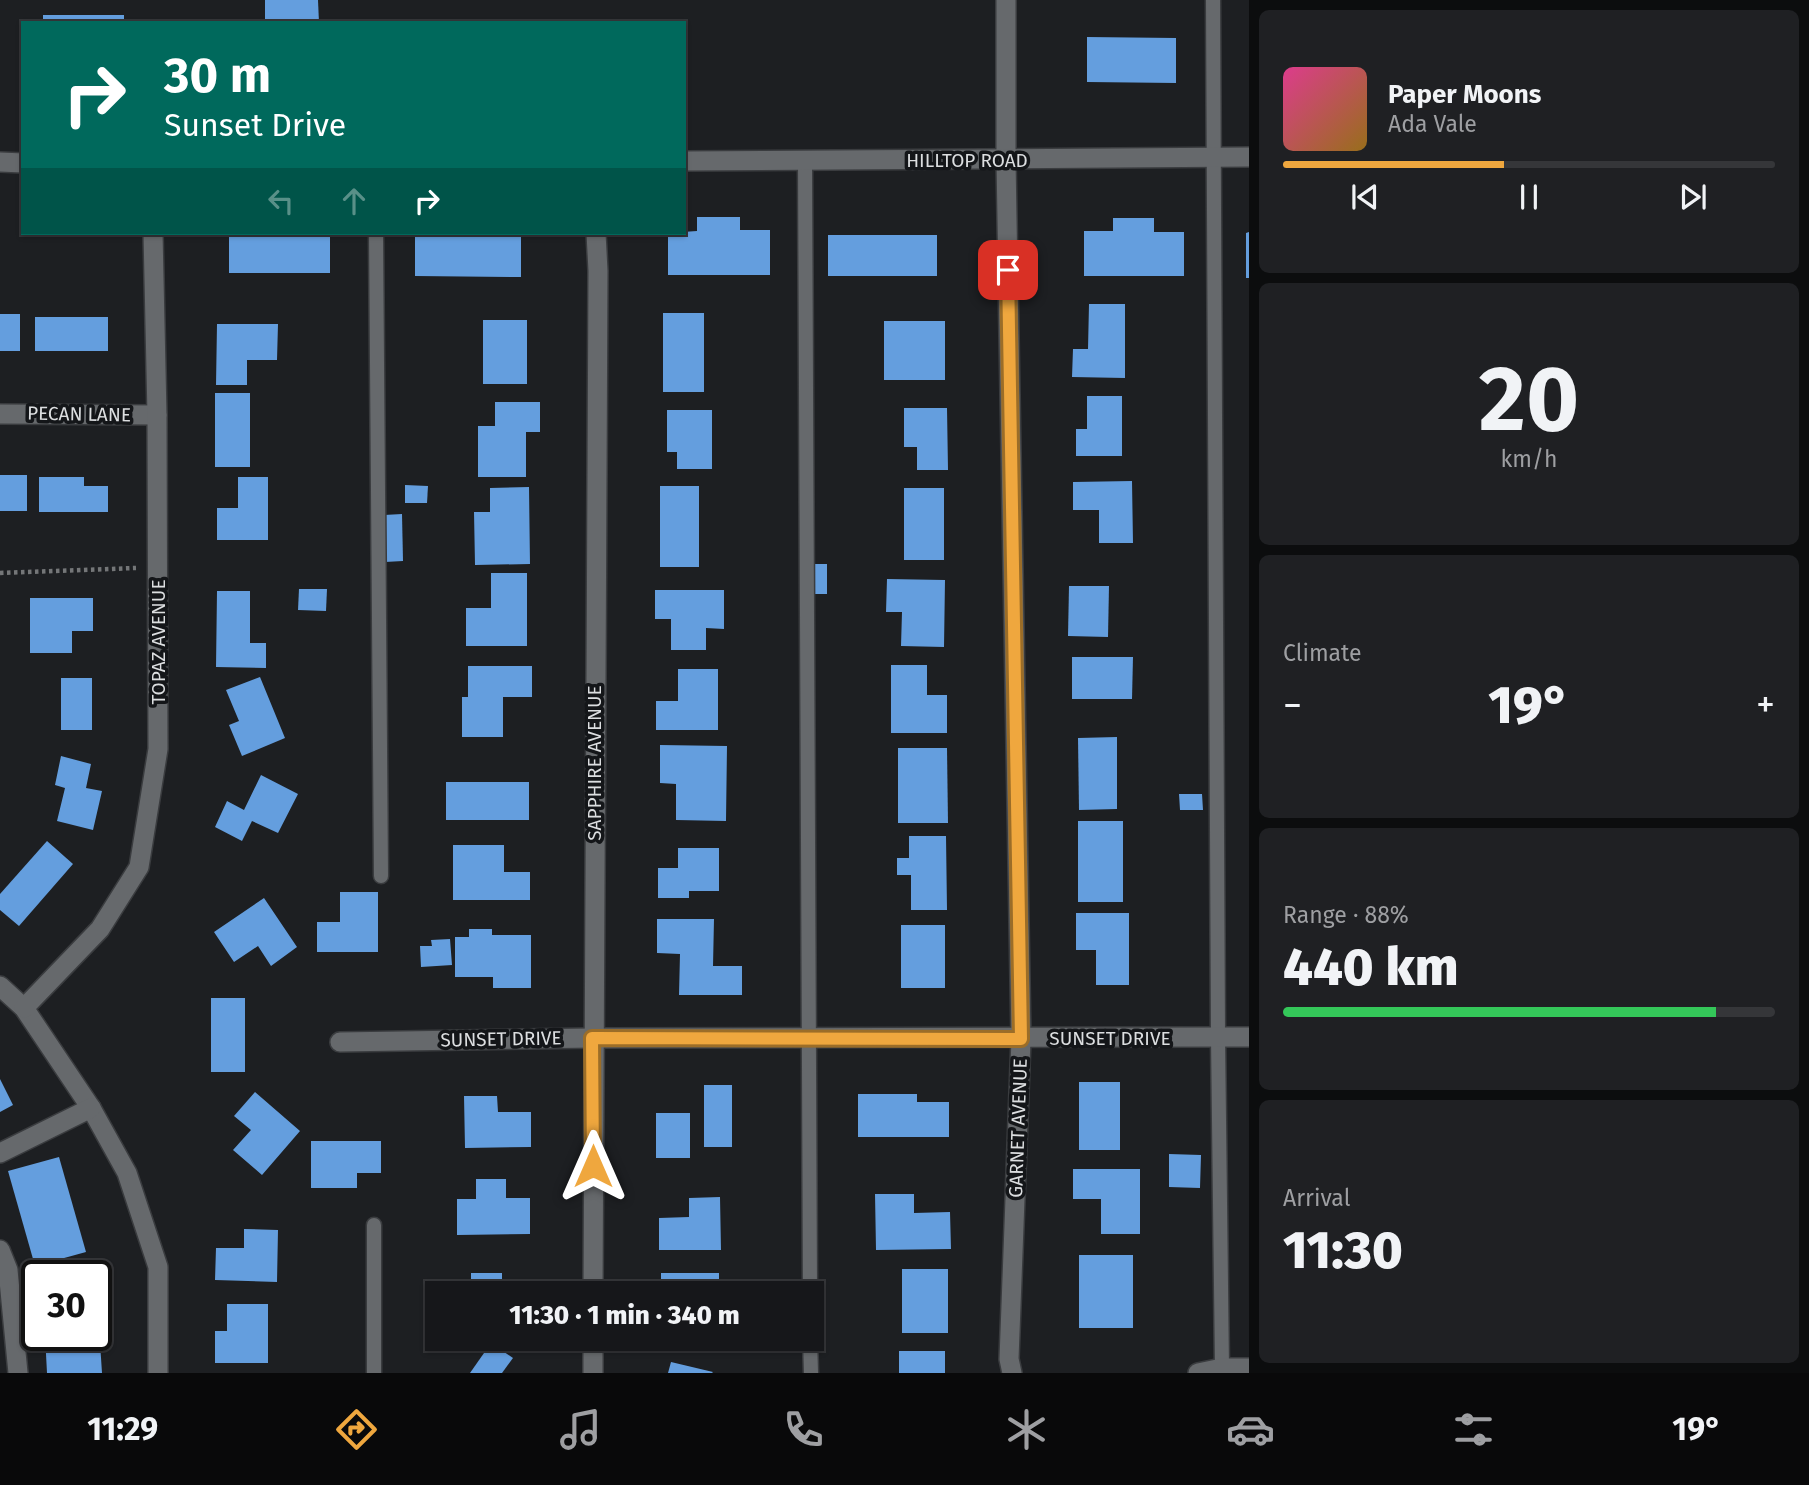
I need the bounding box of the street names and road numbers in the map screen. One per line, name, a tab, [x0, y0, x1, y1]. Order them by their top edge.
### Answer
street label: HILLTOP ROAD	[906, 149, 1028, 172]
street label: PECAN LANE	[27, 402, 131, 426]
street label: TOPAZ AVENUE	[147, 579, 170, 705]
street label: SAPPHIRE AVENUE	[583, 685, 606, 841]
street label: SUNSET DRIVE	[440, 1026, 562, 1052]
street label: SUNSET DRIVE	[1049, 1027, 1171, 1050]
street label: GARNET AVENUE	[1004, 1058, 1032, 1198]

